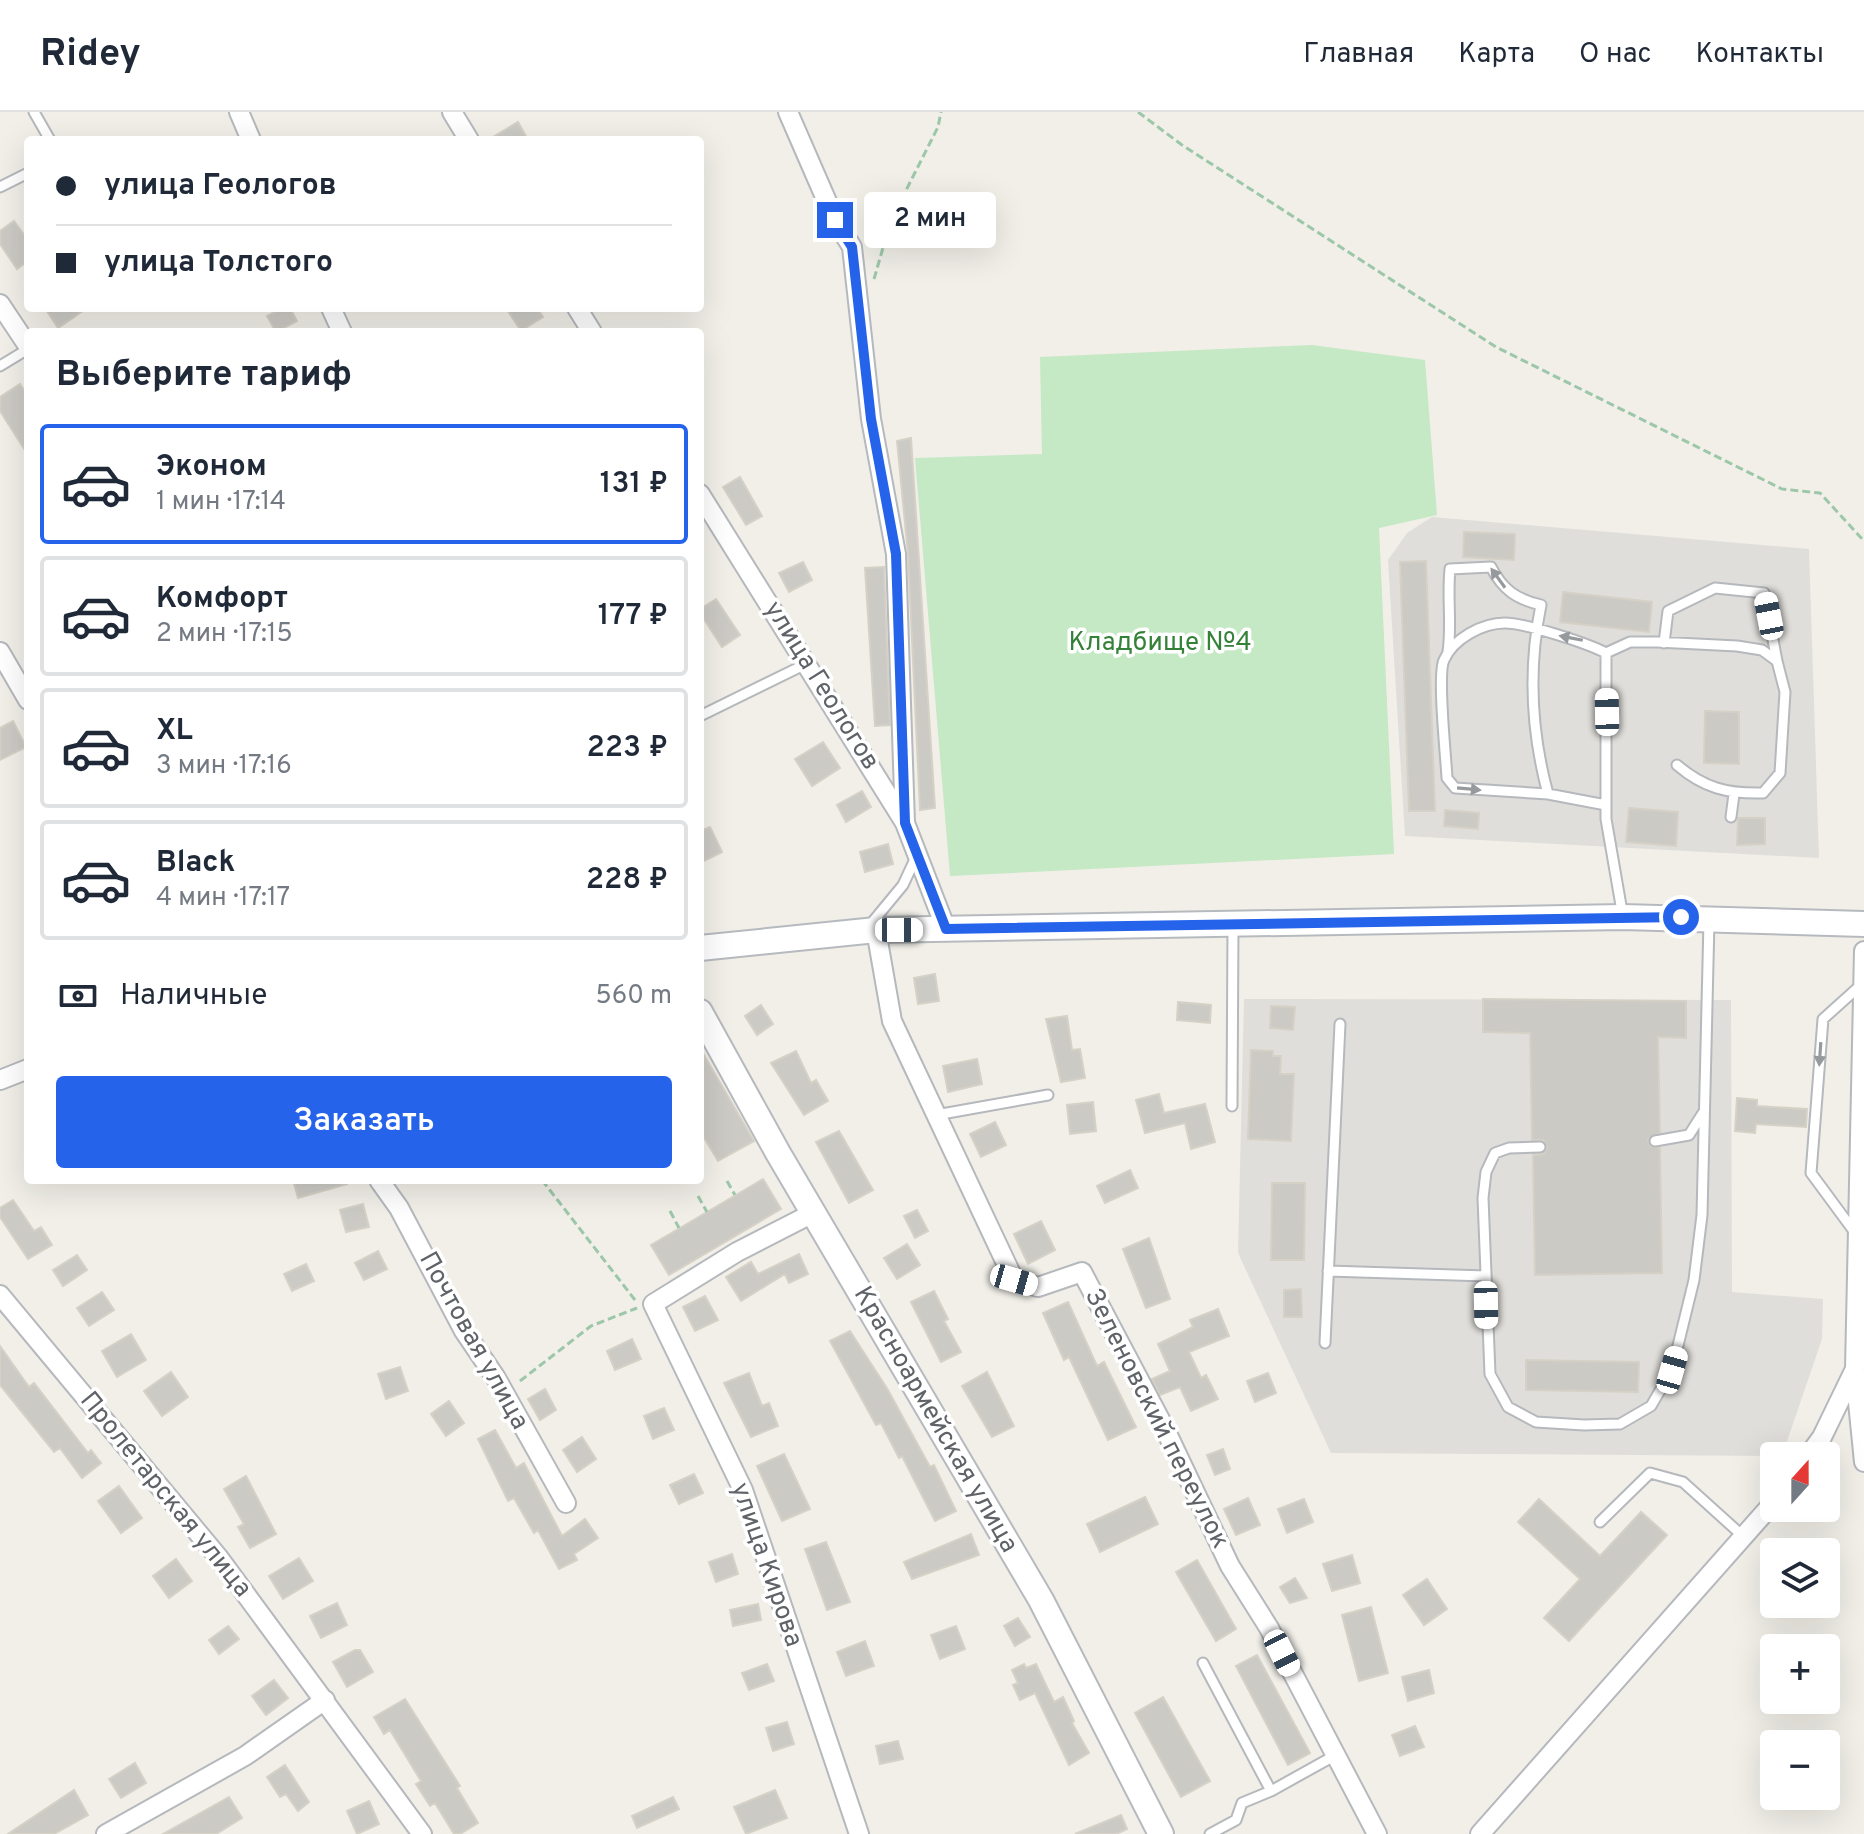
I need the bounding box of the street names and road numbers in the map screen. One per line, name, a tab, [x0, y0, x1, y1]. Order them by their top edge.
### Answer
street label: улица Геологов	[756, 595, 886, 777]
street label: Почтовая улица	[411, 1246, 535, 1436]
street label: Красноармейская улица	[845, 1281, 1025, 1559]
street label: Зеленовский переулок	[1076, 1283, 1236, 1555]
street label: Пролетарская улица	[72, 1385, 258, 1605]
street label: улица Кирова	[723, 1479, 809, 1651]

